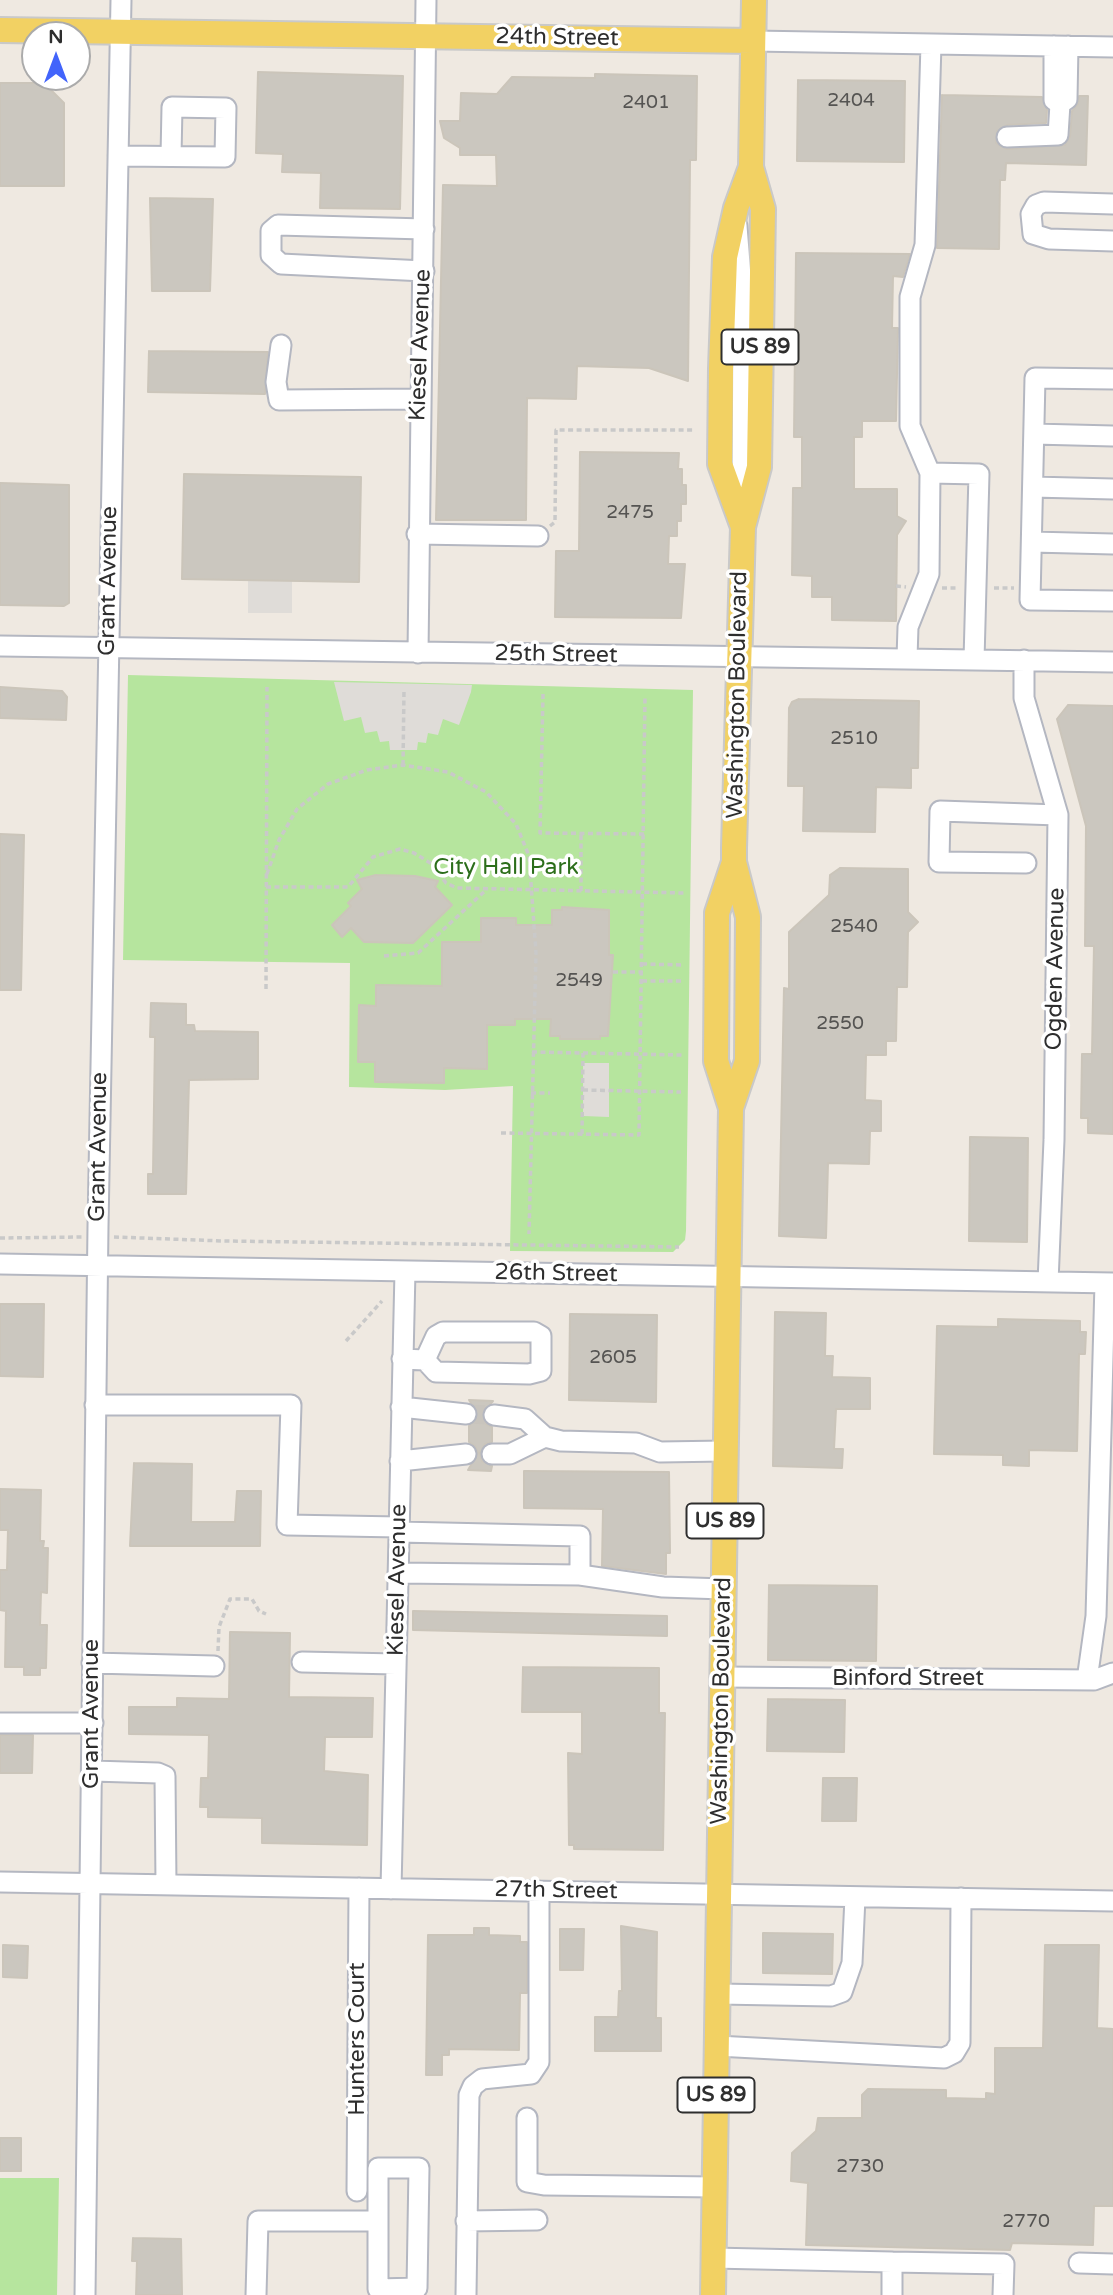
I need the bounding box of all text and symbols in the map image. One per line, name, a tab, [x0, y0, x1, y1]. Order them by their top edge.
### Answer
north arrow	[21, 21, 91, 91]
street label: 24th Street	[495, 23, 619, 53]
text: N	[48, 26, 64, 48]
house number: 2404	[827, 90, 875, 112]
house number: 2401	[622, 92, 670, 114]
street label: Kiesel Avenue	[405, 268, 437, 422]
road number: US 89	[722, 330, 798, 364]
house number: 2475	[606, 502, 654, 524]
street label: Grant Avenue	[94, 506, 124, 656]
street label: Washington Boulevard	[722, 571, 754, 819]
street label: 25th Street	[494, 640, 618, 670]
house number: 2510	[830, 728, 878, 750]
park label: City Hall Park	[433, 854, 579, 882]
street label: Ogden Avenue	[1041, 887, 1071, 1051]
house number: 2540	[830, 916, 878, 938]
house number: 2549	[555, 970, 603, 992]
house number: 2550	[816, 1013, 864, 1035]
street label: Grant Avenue	[84, 1072, 114, 1222]
street label: 26th Street	[494, 1259, 618, 1289]
house number: 2605	[589, 1347, 637, 1369]
street label: Kiesel Avenue	[383, 1504, 413, 1656]
road number: US 89	[686, 1504, 764, 1538]
street label: Washington Boulevard	[706, 1577, 738, 1825]
street label: Grant Avenue	[78, 1639, 106, 1789]
street label: Binford Street	[832, 1665, 984, 1693]
street label: 27th Street	[494, 1876, 618, 1906]
street label: Hunters Court	[344, 1962, 372, 2116]
road number: US 89	[678, 2078, 754, 2112]
house number: 2730	[836, 2156, 884, 2178]
house number: 2770	[1002, 2211, 1050, 2233]

